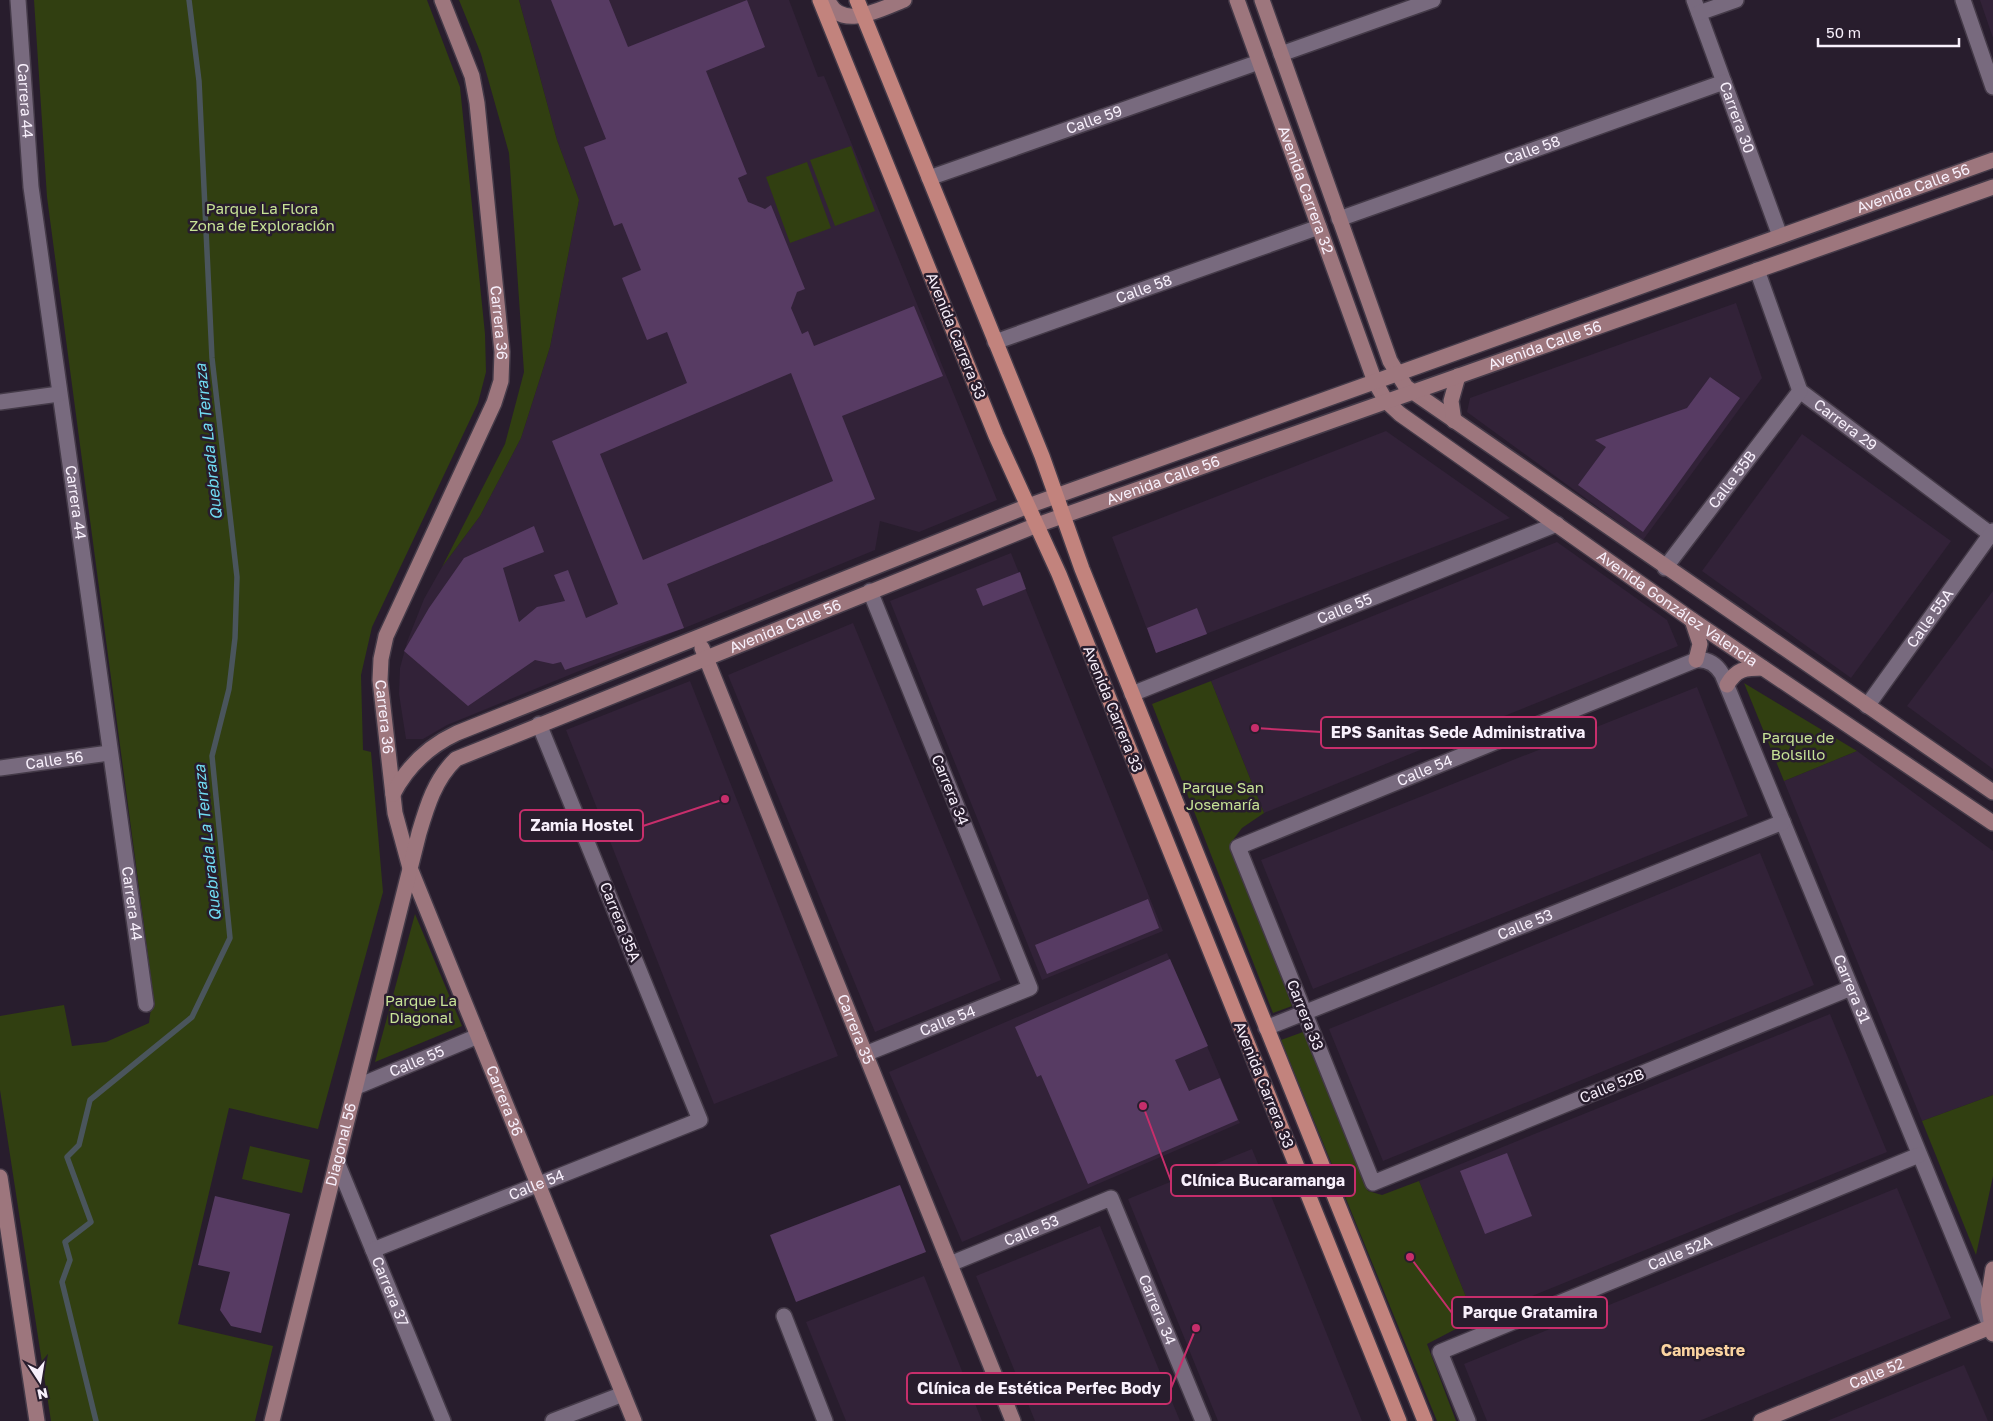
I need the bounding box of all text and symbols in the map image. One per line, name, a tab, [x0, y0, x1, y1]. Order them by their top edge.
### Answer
scale bar	[1818, 15, 1959, 47]
text: 50 m	[1826, 23, 1861, 41]
street label: Carrera 44	[14, 63, 38, 139]
street label: Carrera 30	[1716, 79, 1759, 155]
street label: Calle 59	[1063, 101, 1124, 137]
street label: Avenida Carrera 32	[1275, 123, 1338, 256]
street label: Calle 58	[1501, 131, 1562, 168]
street label: Avenida Calle 56	[1854, 159, 1972, 216]
park label: Parque La Flora Zona de Exploración	[189, 199, 335, 234]
street label: Avenida Carrera 33	[923, 270, 991, 402]
street label: Calle 58	[1113, 270, 1174, 306]
street label: Carrera 36	[487, 285, 512, 360]
street label: Avenida Calle 56	[1485, 316, 1604, 373]
water label: Quebrada La Terraza	[190, 362, 226, 521]
street label: Carrera 29	[1811, 395, 1881, 454]
street label: Calle 55B	[1704, 447, 1759, 512]
street label: Avenida Calle 56	[1104, 451, 1222, 508]
street label: Carrera 44	[62, 464, 91, 541]
street label: Avenida González Valencia	[1594, 546, 1762, 670]
street label: Calle 55A	[1902, 585, 1956, 651]
street label: Calle 55	[1314, 589, 1375, 627]
street label: Avenida Calle 56	[726, 595, 844, 656]
street label: Avenida Carrera 33	[1080, 643, 1148, 775]
street label: Carrera 36	[372, 679, 398, 755]
callout: EPS Sanitas Sede Administrativa	[1321, 717, 1596, 748]
text: EPS Sanitas Sede Administrativa	[1331, 722, 1585, 742]
park label: Parque de Bolsillo	[1762, 728, 1835, 763]
street label: Calle 56	[24, 747, 85, 772]
street label: Calle 54	[1394, 750, 1455, 789]
street label: Carrera 34	[929, 752, 973, 828]
water label: Quebrada La Terraza	[189, 763, 225, 922]
park label: Parque San Josemaría	[1182, 778, 1264, 813]
callout: Zamia Hostel	[520, 810, 643, 841]
text: Zamia Hostel	[531, 815, 634, 835]
street label: Carrera 44	[119, 865, 147, 942]
street label: Carrera 35A	[597, 879, 645, 964]
street label: Calle 53	[1494, 905, 1555, 943]
street label: Carrera 31	[1830, 952, 1875, 1026]
street label: Carrera 33	[1284, 977, 1328, 1052]
park label: Parque La Diagonal	[385, 991, 457, 1026]
street label: Carrera 35	[834, 991, 879, 1067]
street label: Calle 54	[917, 1001, 978, 1039]
street label: Avenida Carrera 33	[1231, 1019, 1299, 1151]
street label: Calle 55	[386, 1041, 447, 1080]
street label: Carrera 36	[483, 1062, 528, 1139]
street label: Calle 52B	[1577, 1064, 1647, 1106]
street label: Diagonal 56	[321, 1101, 359, 1188]
street label: Calle 54	[506, 1165, 567, 1203]
callout: Clínica Bucaramanga	[1171, 1165, 1355, 1196]
text: Clínica Bucaramanga	[1181, 1170, 1345, 1190]
street label: Calle 53	[1001, 1210, 1061, 1249]
street label: Calle 52A	[1645, 1231, 1715, 1274]
street label: Carrera 37	[369, 1254, 413, 1329]
street label: Carrera 34	[1135, 1271, 1181, 1347]
callout: Parque Gratamira	[1452, 1297, 1607, 1328]
text: Parque Gratamira	[1463, 1302, 1597, 1322]
district label: Campestre	[1661, 1340, 1745, 1360]
street label: Calle 52	[1846, 1353, 1907, 1392]
north arrow	[15, 1356, 65, 1406]
callout: Clínica de Estética Perfec Body	[907, 1373, 1171, 1404]
text: Clínica de Estética Perfec Body	[917, 1378, 1161, 1398]
text: N	[36, 1385, 50, 1404]

